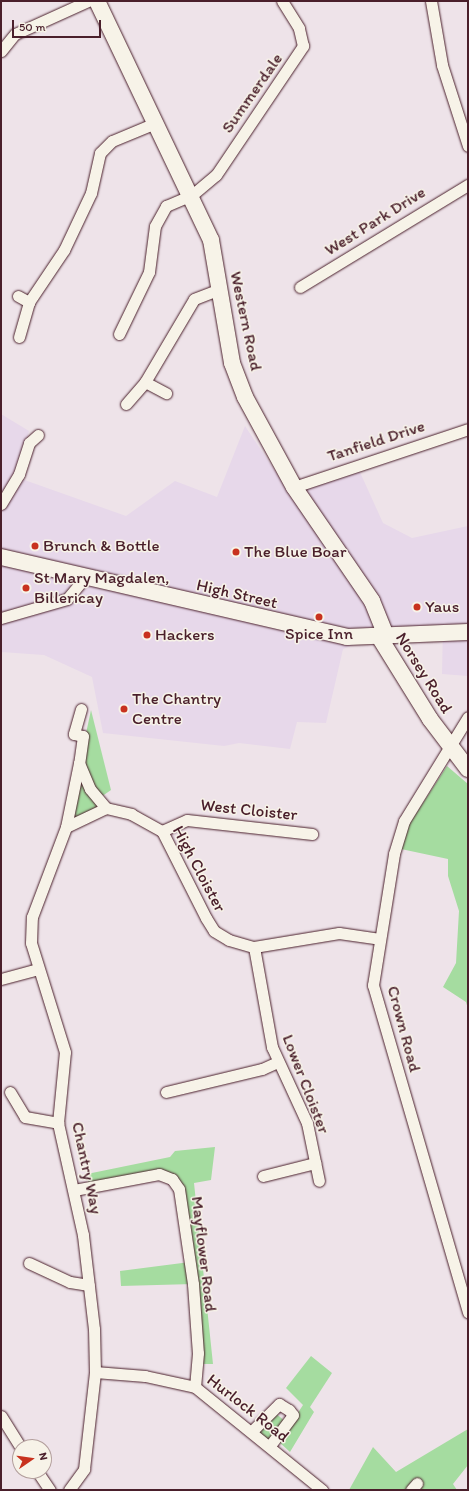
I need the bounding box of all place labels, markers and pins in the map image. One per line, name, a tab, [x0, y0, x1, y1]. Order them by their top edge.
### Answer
place label: Brunch & Bottle	[43, 536, 160, 556]
marker: Brunch & Bottle	[30, 541, 40, 551]
place label: The Blue Boar	[244, 542, 347, 562]
marker: The Blue Boar	[231, 547, 241, 557]
place label: St Mary Magdalen, Billericay	[34, 568, 170, 608]
marker: St Mary Magdalen, Billericay	[21, 583, 31, 593]
place label: Yaus	[425, 597, 459, 617]
marker: Yaus	[412, 602, 422, 612]
marker: Spice Inn	[314, 612, 324, 622]
place label: Spice Inn	[285, 624, 353, 644]
place label: Hackers	[155, 625, 215, 645]
marker: Hackers	[142, 630, 152, 640]
place label: The Chantry Centre	[132, 689, 222, 729]
marker: The Chantry Centre	[119, 704, 129, 714]

